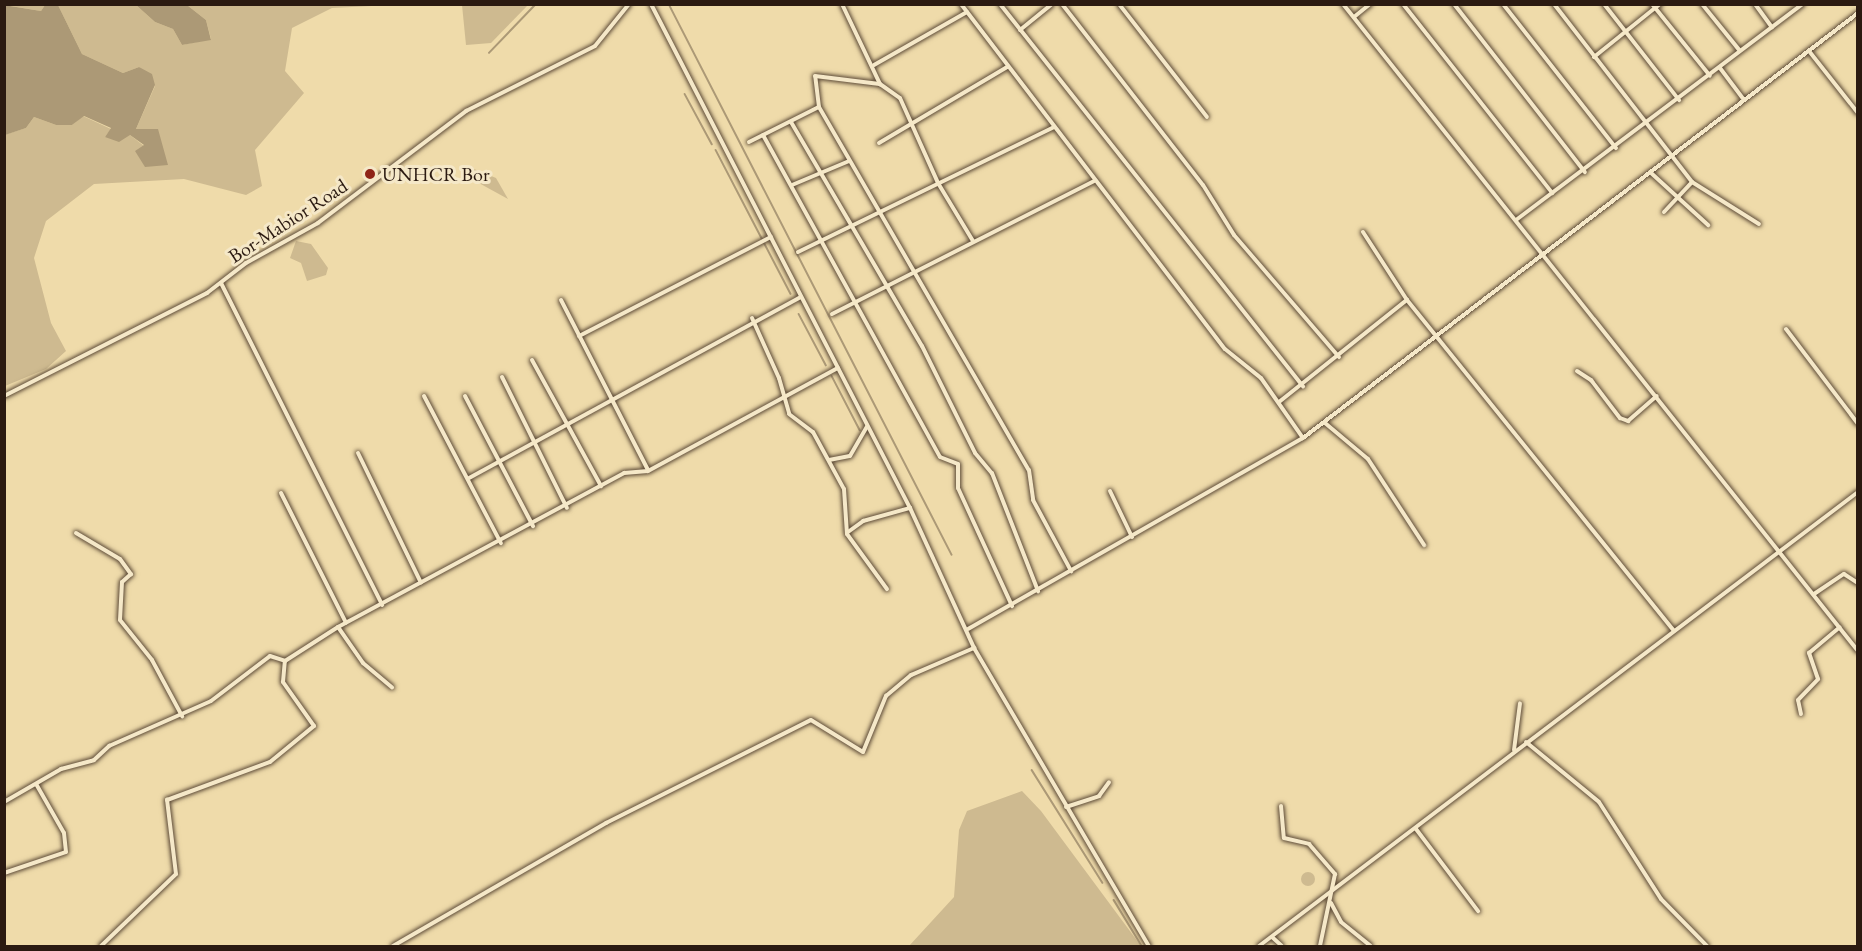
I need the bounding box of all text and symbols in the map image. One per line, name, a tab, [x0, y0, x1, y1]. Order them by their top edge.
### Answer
place label: UNHCR Bor	[382, 162, 490, 186]
marker: UNHCR Bor	[363, 167, 377, 181]
street label: Bor-Mabior Road	[224, 174, 352, 268]

